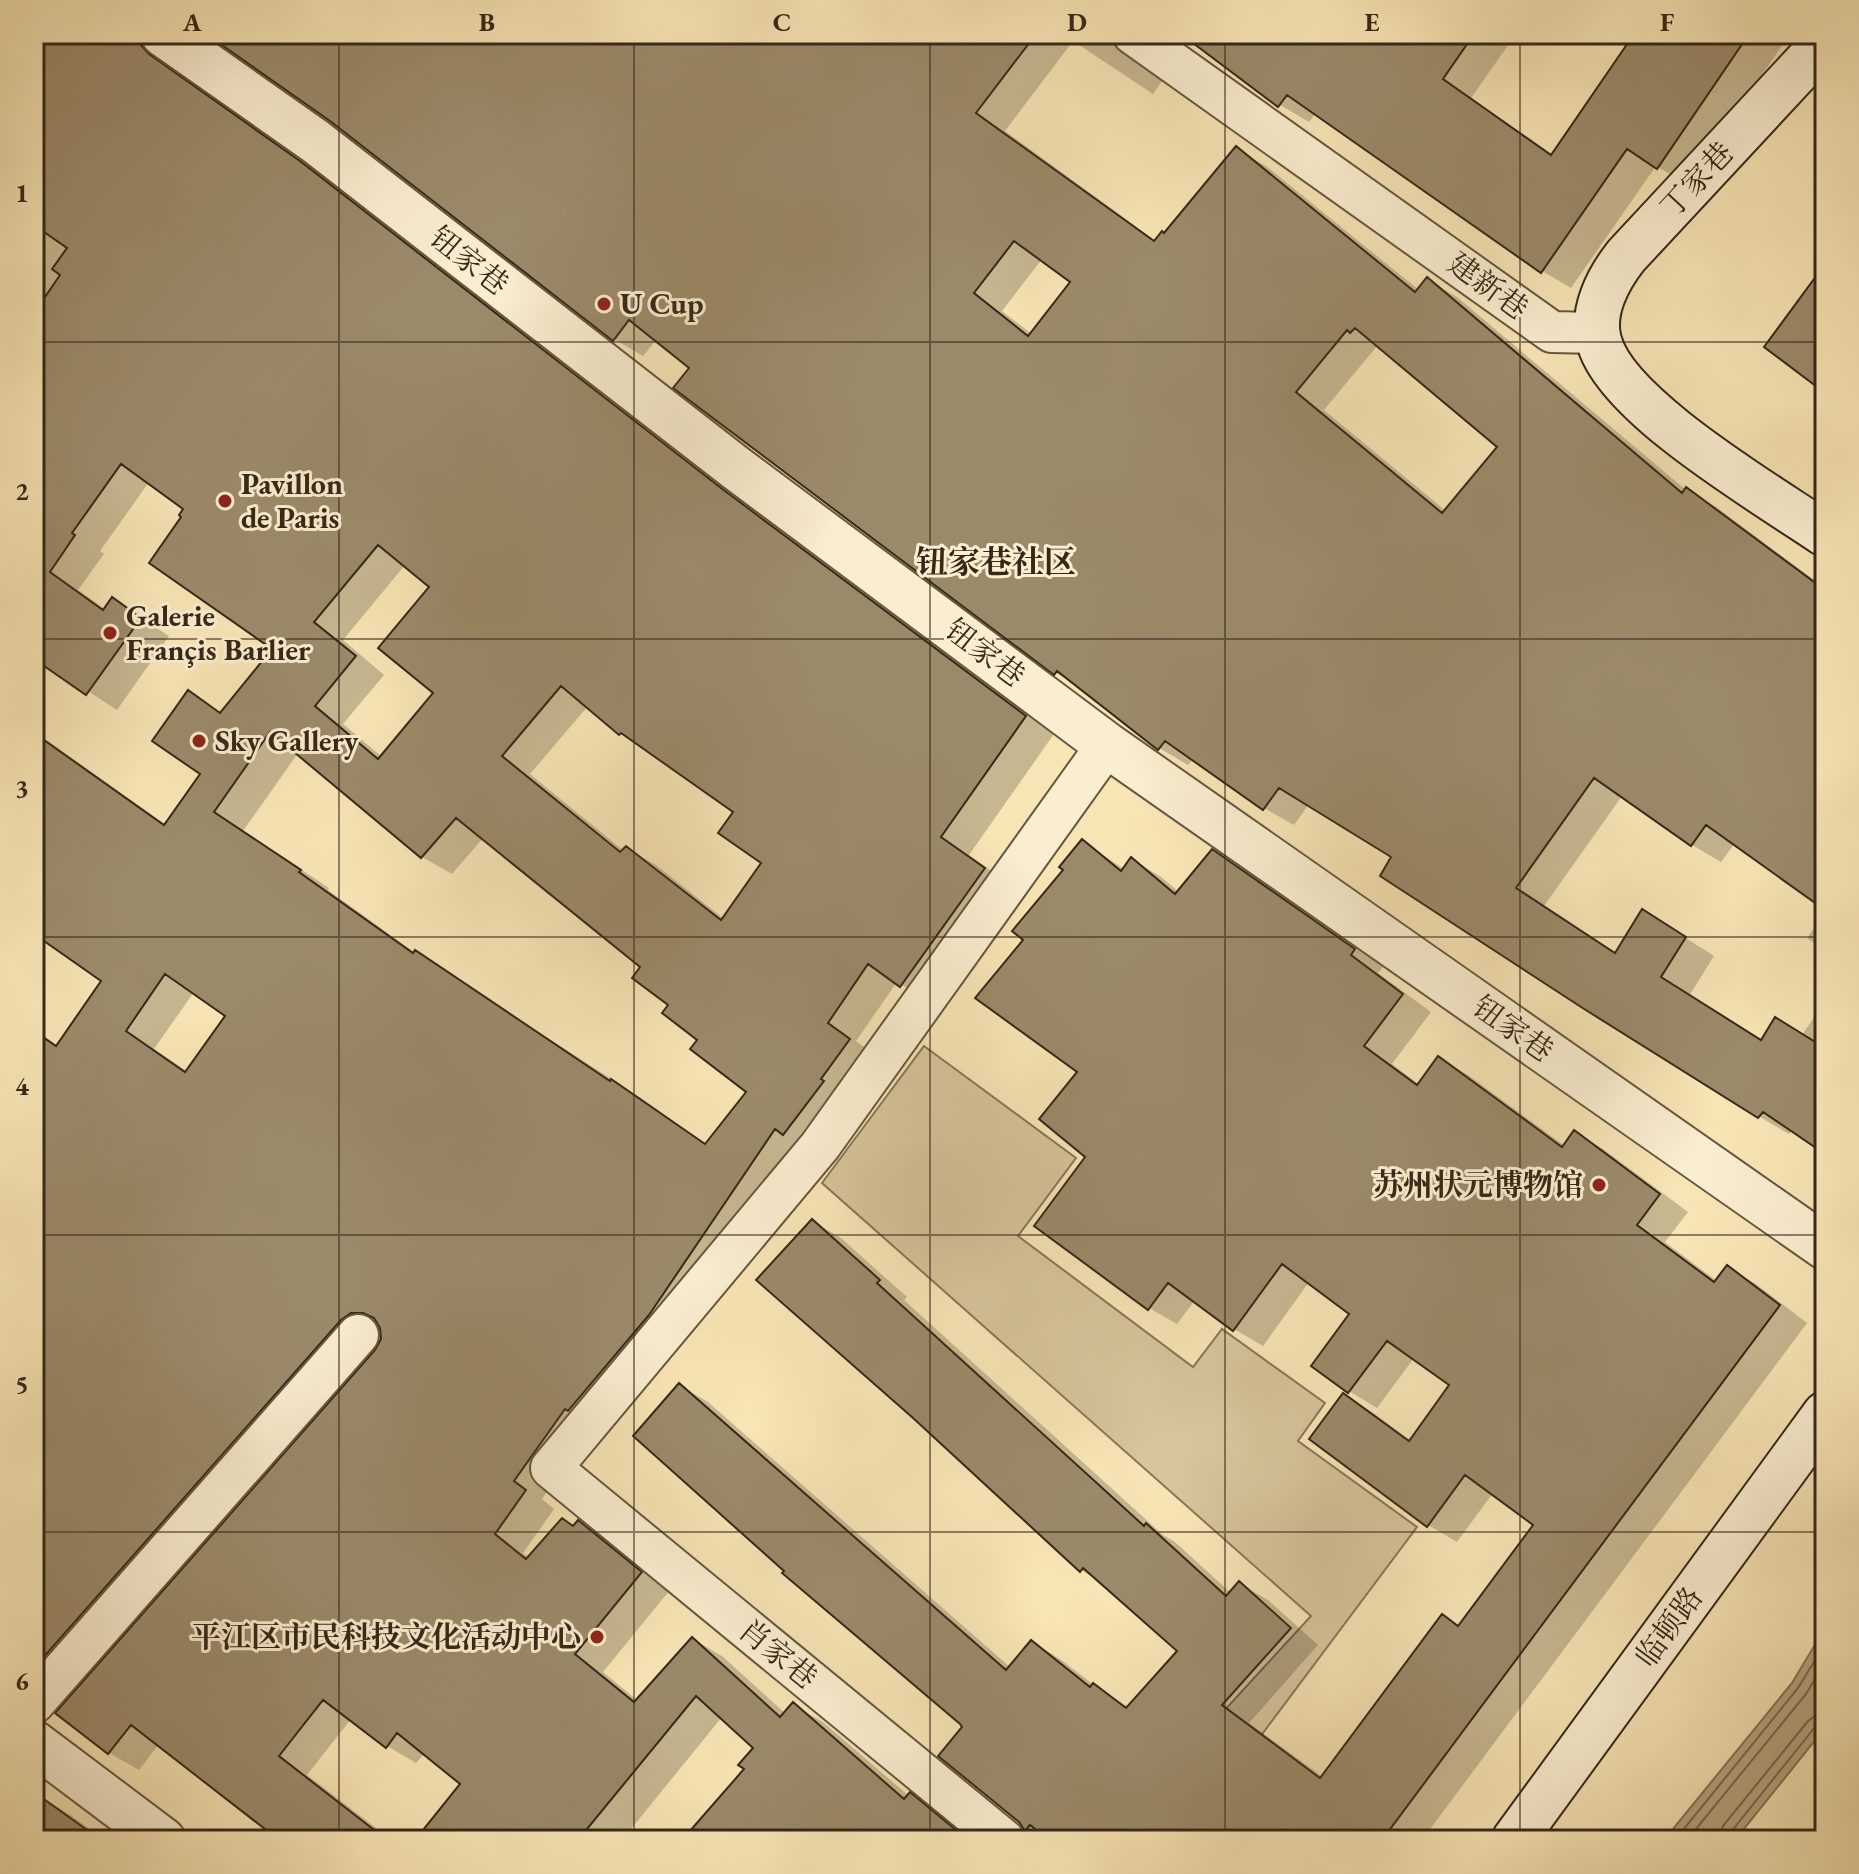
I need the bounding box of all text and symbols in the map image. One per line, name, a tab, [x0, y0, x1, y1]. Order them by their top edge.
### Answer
text: A	[182, 5, 202, 39]
text: B	[479, 5, 495, 39]
text: C	[773, 5, 791, 39]
text: D	[1067, 5, 1087, 39]
text: E	[1365, 5, 1380, 39]
text: F	[1660, 5, 1674, 39]
street label: 丁家巷	[1652, 133, 1742, 226]
text: 1	[15, 176, 29, 210]
street label: 钮家巷	[422, 218, 517, 304]
street label: 建新巷	[1440, 243, 1536, 328]
place label: U Cup	[620, 284, 703, 323]
marker: U Cup	[595, 295, 613, 313]
place label: Pavillon de Paris	[241, 464, 343, 537]
text: 2	[15, 474, 29, 508]
marker: Pavillon de Paris	[216, 492, 234, 510]
district label: 钮家巷社区	[916, 541, 1076, 583]
place label: Galerie Françis Barlier	[126, 596, 311, 669]
street label: 钮家巷	[938, 610, 1033, 695]
marker: Galerie Françis Barlier	[101, 624, 119, 642]
place label: Sky Gallery	[215, 721, 359, 760]
marker: Sky Gallery	[190, 732, 208, 750]
text: 3	[15, 771, 29, 805]
street label: 钮家巷	[1465, 987, 1561, 1070]
text: 4	[15, 1069, 29, 1103]
place label: 苏州状元博物馆	[1373, 1165, 1583, 1204]
marker: 苏州状元博物馆	[1590, 1176, 1608, 1194]
text: 5	[15, 1367, 29, 1401]
street label: 临顿路	[1626, 1579, 1711, 1675]
street label: 肖家巷	[731, 1610, 826, 1697]
place label: 平江区市民科技文化活动中心	[191, 1617, 581, 1656]
marker: 平江区市民科技文化活动中心	[588, 1628, 606, 1646]
text: 6	[15, 1664, 29, 1698]

